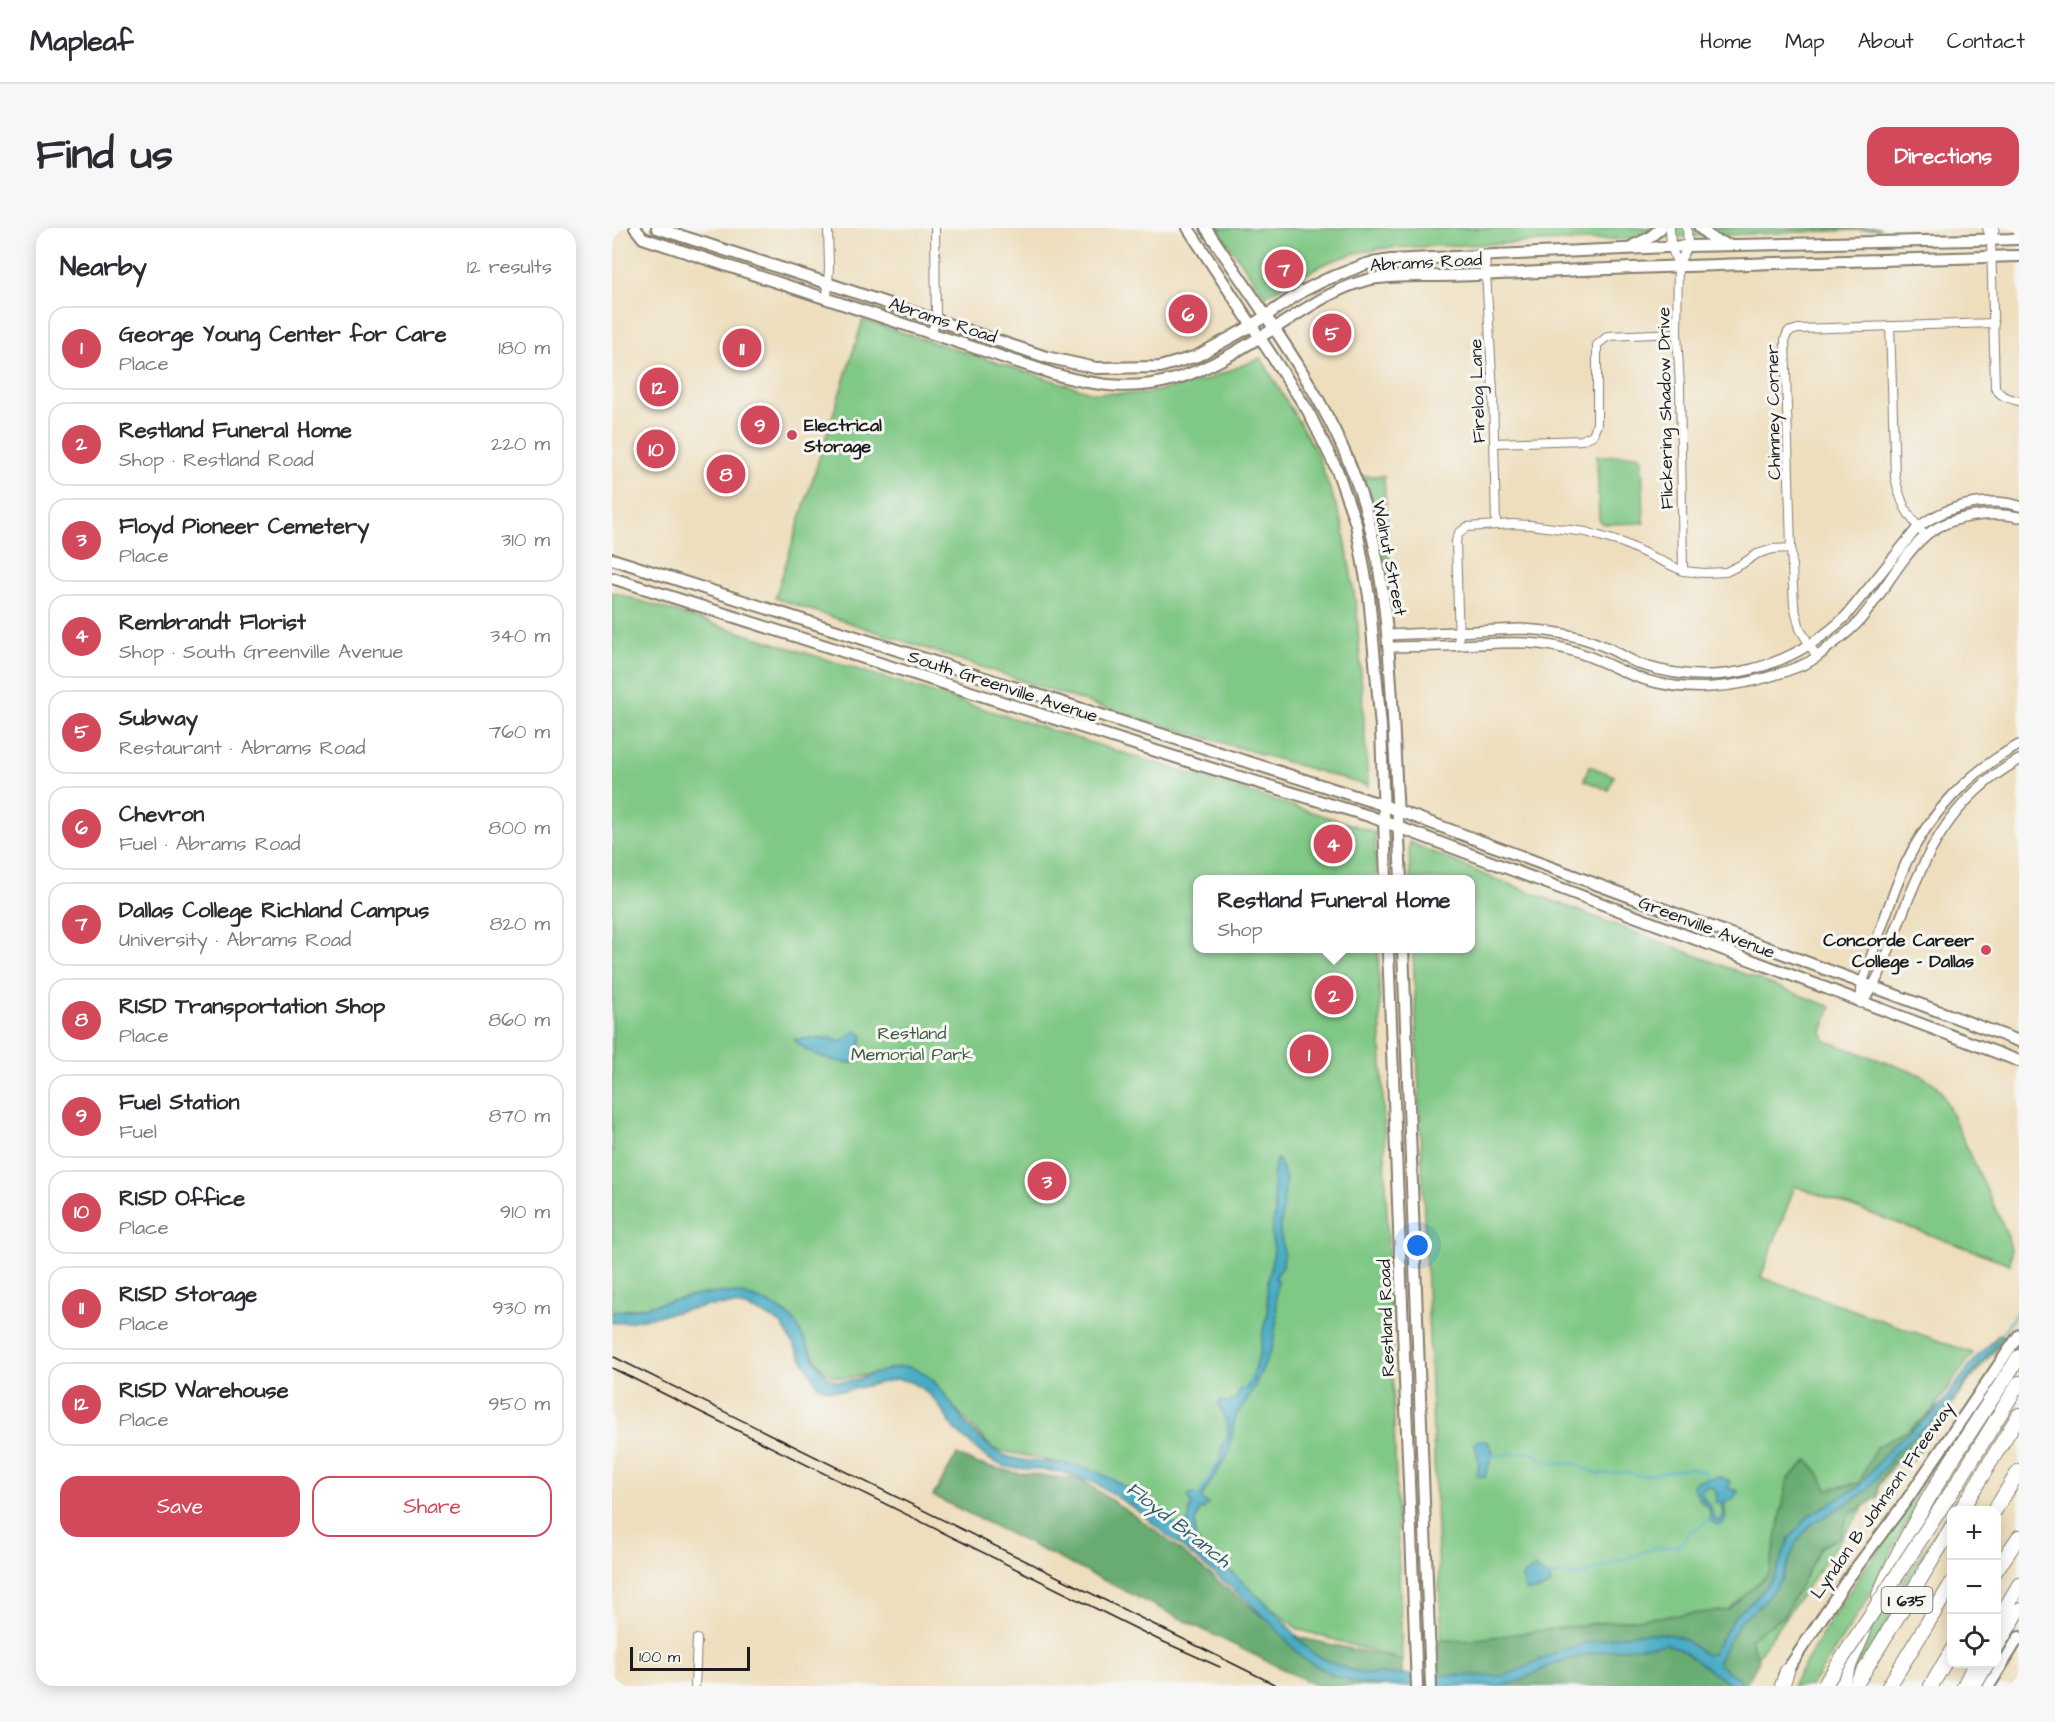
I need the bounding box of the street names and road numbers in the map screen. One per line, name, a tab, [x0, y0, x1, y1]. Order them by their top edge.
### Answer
street label: Abrams Road	[1369, 247, 1483, 278]
street label: Abrams Road	[886, 291, 1000, 350]
street label: Flickering Shadow Drive	[1651, 306, 1681, 509]
street label: Firelog Lane	[1463, 338, 1493, 444]
street label: Chimney Corner	[1760, 344, 1788, 480]
street label: Walnut Street	[1366, 498, 1413, 619]
street label: South Greenville Avenue	[905, 644, 1101, 729]
street label: Greenville Avenue	[1635, 890, 1779, 965]
street label: Restland Road	[1372, 1259, 1401, 1377]
street label: Lyndon B Johnson Freeway	[1805, 1397, 1961, 1604]
road number: I 635	[1882, 1587, 1932, 1613]

